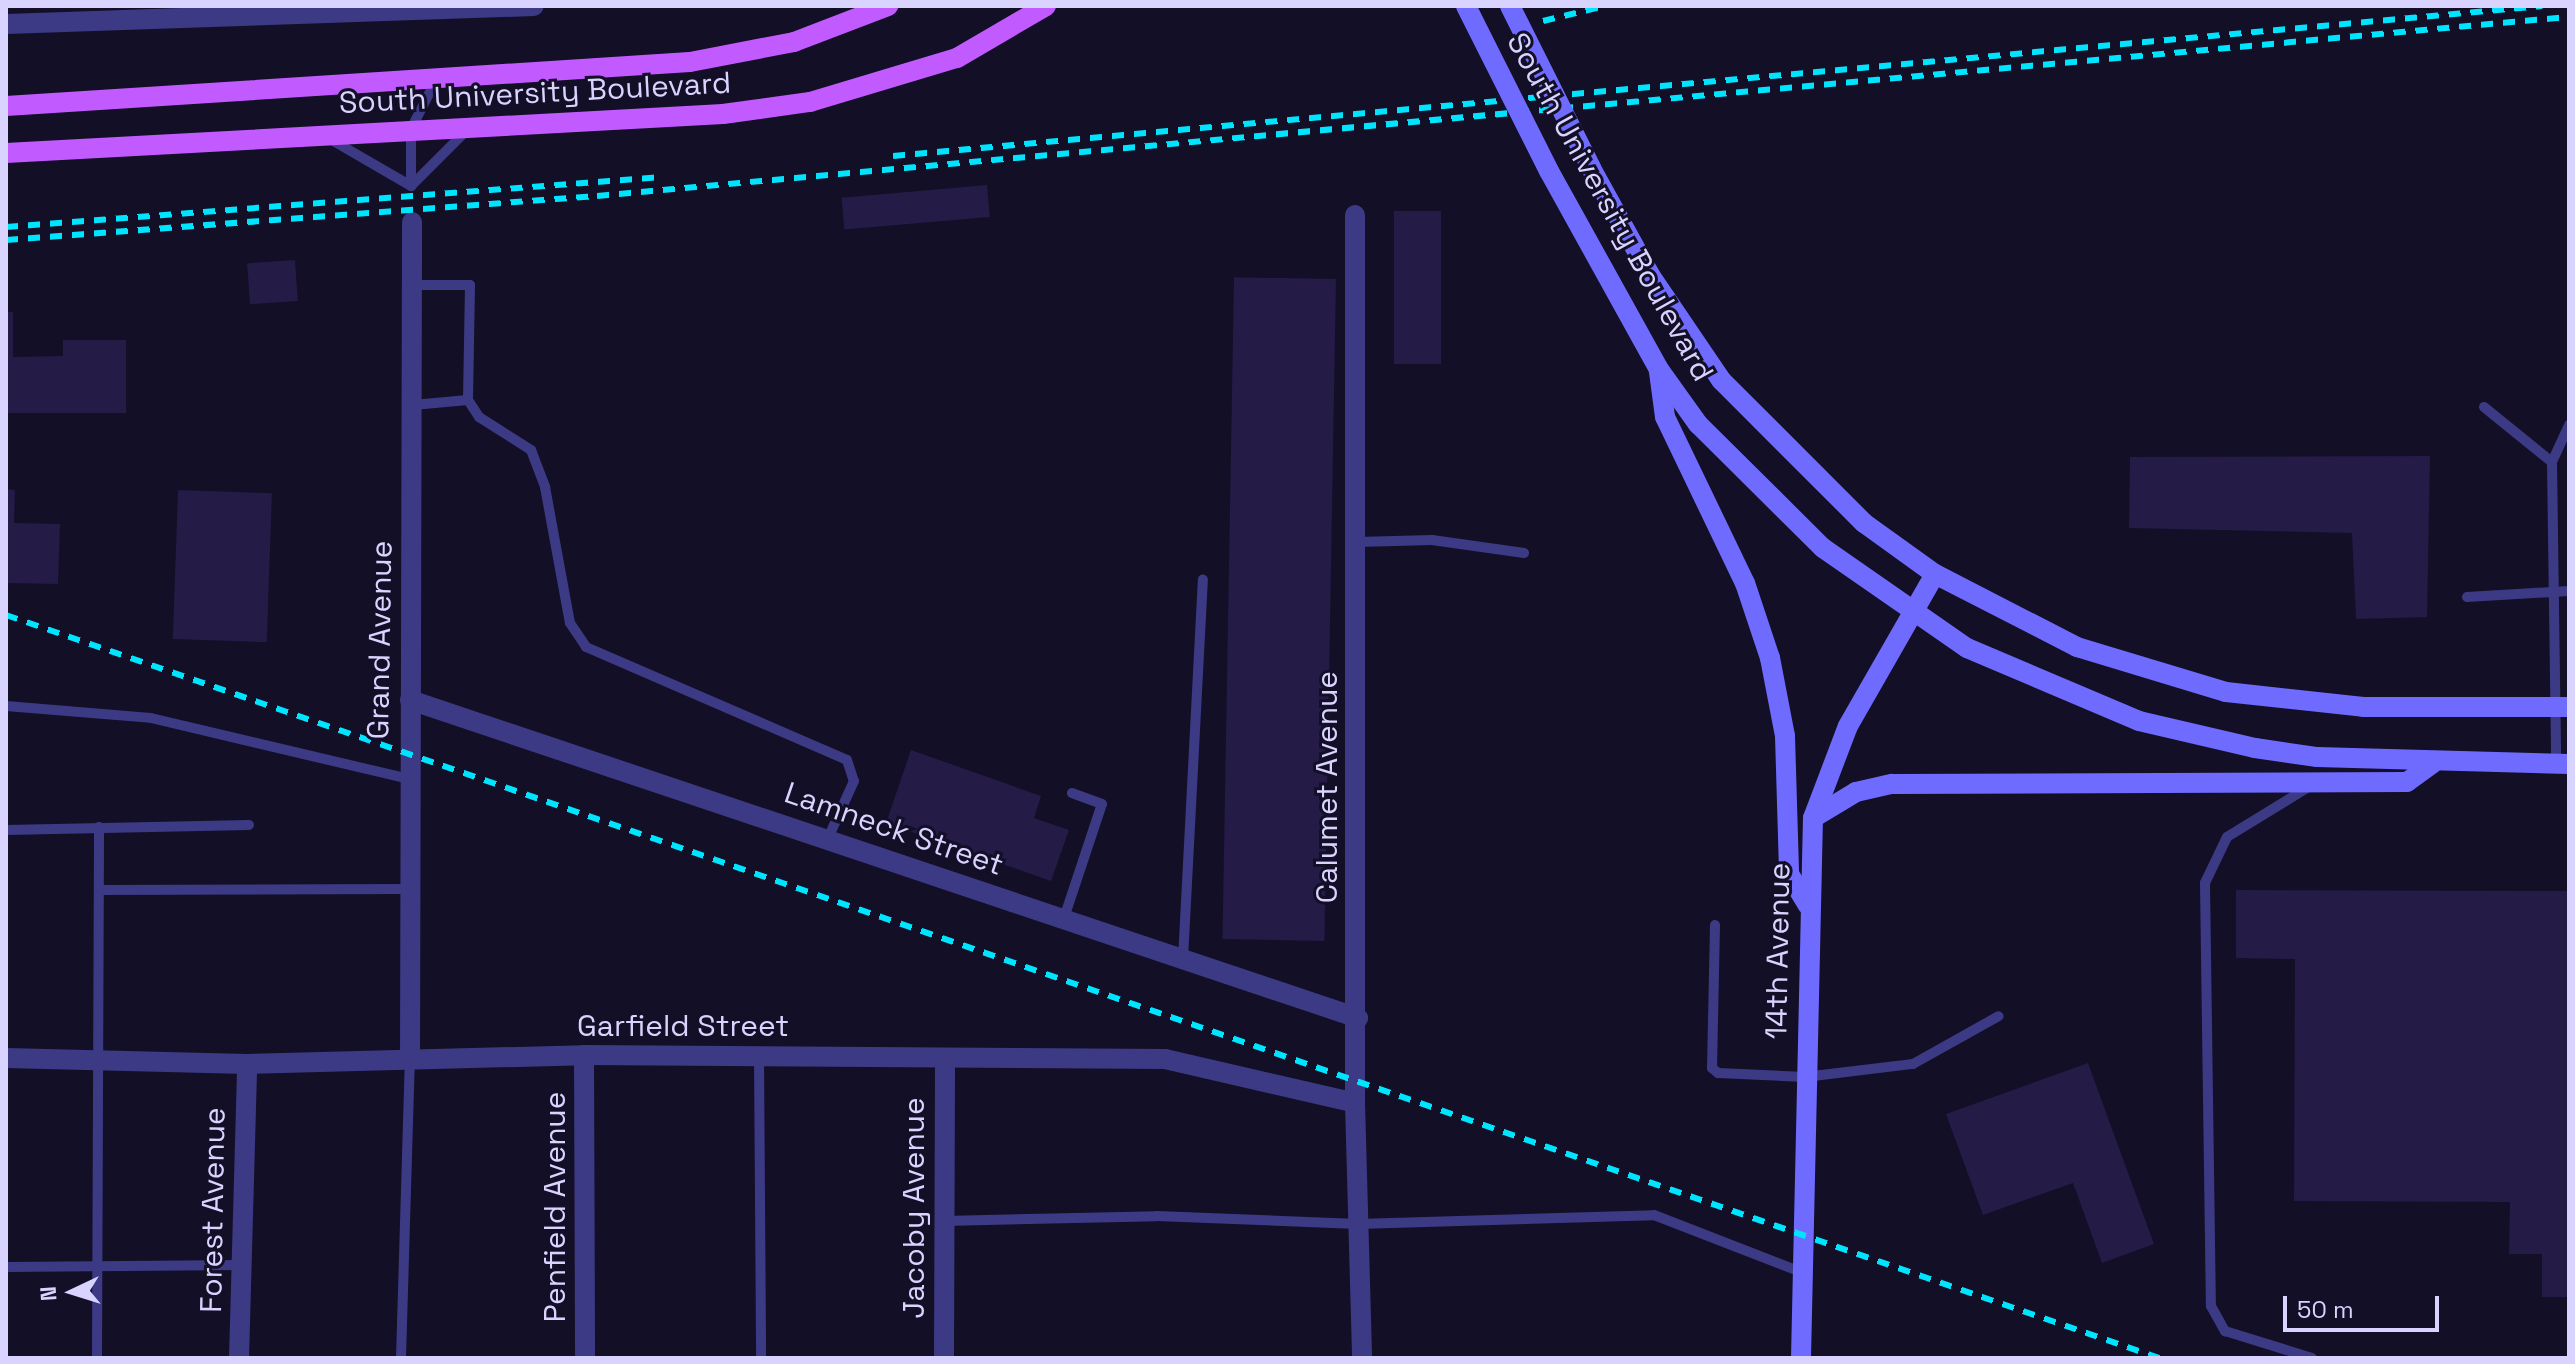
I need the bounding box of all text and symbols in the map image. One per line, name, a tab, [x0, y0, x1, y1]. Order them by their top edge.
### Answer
street label: South University Boulevard	[1499, 27, 1721, 387]
street label: South University Boulevard	[338, 65, 732, 121]
street label: Grand Avenue	[360, 540, 400, 740]
street label: Calumet Avenue	[1309, 671, 1345, 903]
street label: Lamneck Street	[780, 775, 1008, 883]
street label: 14th Avenue	[1758, 862, 1798, 1040]
street label: Garfield Street	[577, 1008, 789, 1044]
street label: Penfield Avenue	[537, 1091, 573, 1323]
street label: Jacoby Avenue	[896, 1097, 932, 1319]
street label: Forest Avenue	[193, 1107, 233, 1313]
north arrow	[32, 1252, 112, 1332]
scale bar	[2287, 1280, 2443, 1330]
text: N	[34, 1285, 63, 1302]
text: 50 m	[2297, 1294, 2354, 1325]

